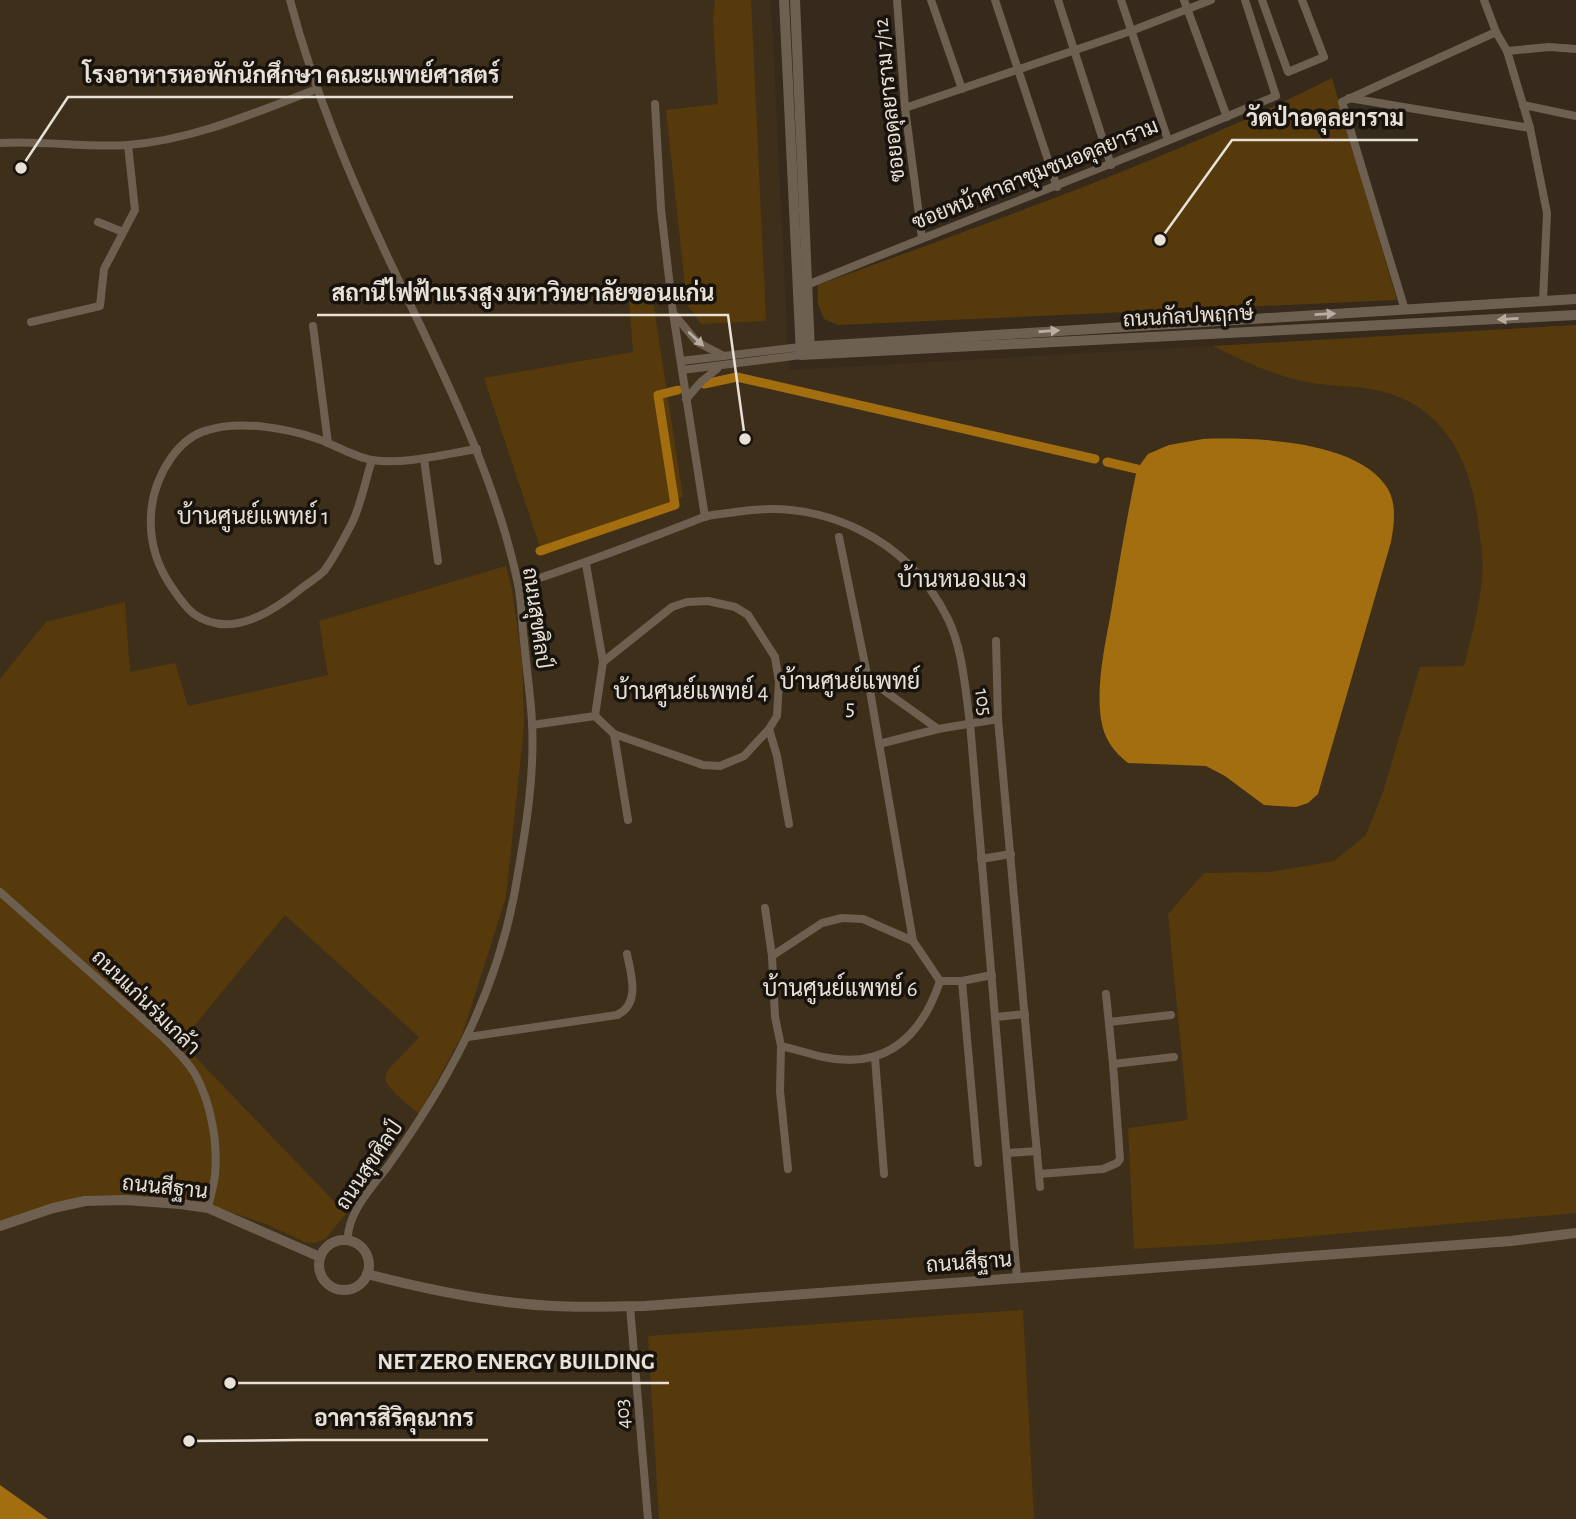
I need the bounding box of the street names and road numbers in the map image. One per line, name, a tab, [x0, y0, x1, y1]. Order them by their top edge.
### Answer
street label: ซอยอดุลยาราม 7/12	[870, 17, 912, 183]
street label: ซอยหน้าศาลาชุมชนอดุลยาราม	[908, 114, 1162, 236]
street label: ถนนกัลปพฤกษ์	[1122, 299, 1255, 331]
street label: ถนนสุขศิลป์	[516, 565, 559, 671]
street label: 105	[971, 687, 996, 717]
street label: ถนนแก่นร่มเกล้า	[88, 945, 205, 1059]
street label: ถนนสุขศิลป์	[328, 1114, 409, 1215]
street label: ถนนสีฐาน	[121, 1170, 209, 1204]
street label: ถนนสีฐาน	[925, 1246, 1013, 1278]
street label: 403	[611, 1398, 634, 1430]

